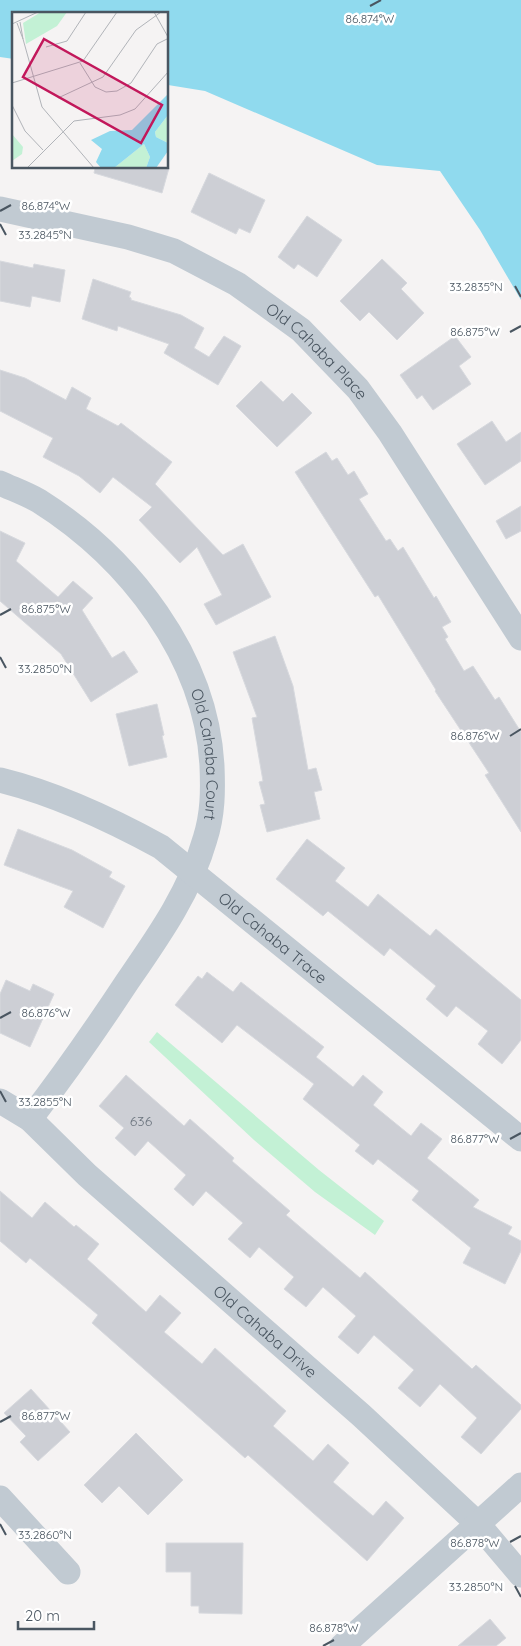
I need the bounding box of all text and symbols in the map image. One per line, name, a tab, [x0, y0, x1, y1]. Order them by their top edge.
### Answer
text: 86.874°W	[346, 11, 395, 26]
inset map	[12, 12, 169, 169]
text: 86.874°W	[22, 198, 71, 213]
text: 33.2845°N	[18, 227, 72, 242]
text: 33.2835°N	[449, 279, 503, 294]
street label: Old Cahaba Place	[262, 298, 372, 403]
text: 86.875°W	[450, 324, 500, 339]
text: 86.875°W	[21, 601, 71, 616]
text: 33.2850°N	[18, 661, 72, 676]
street label: Old Cahaba Court	[187, 686, 222, 822]
text: 86.876°W	[450, 728, 500, 743]
street label: Old Cahaba Trace	[214, 888, 331, 988]
text: 86.876°W	[21, 1005, 71, 1020]
text: 33.2855°N	[18, 1094, 72, 1109]
house number: 636	[130, 1112, 153, 1130]
text: 86.877°W	[450, 1131, 500, 1146]
street label: Old Cahaba Drive	[209, 1280, 321, 1382]
text: 86.877°W	[21, 1408, 71, 1423]
text: 33.2860°N	[18, 1527, 72, 1542]
text: 86.878°W	[450, 1535, 500, 1550]
text: 33.2850°N	[449, 1579, 503, 1594]
scale bar	[18, 1598, 94, 1630]
text: 20 m	[25, 1606, 60, 1625]
text: 86.878°W	[309, 1620, 359, 1635]

